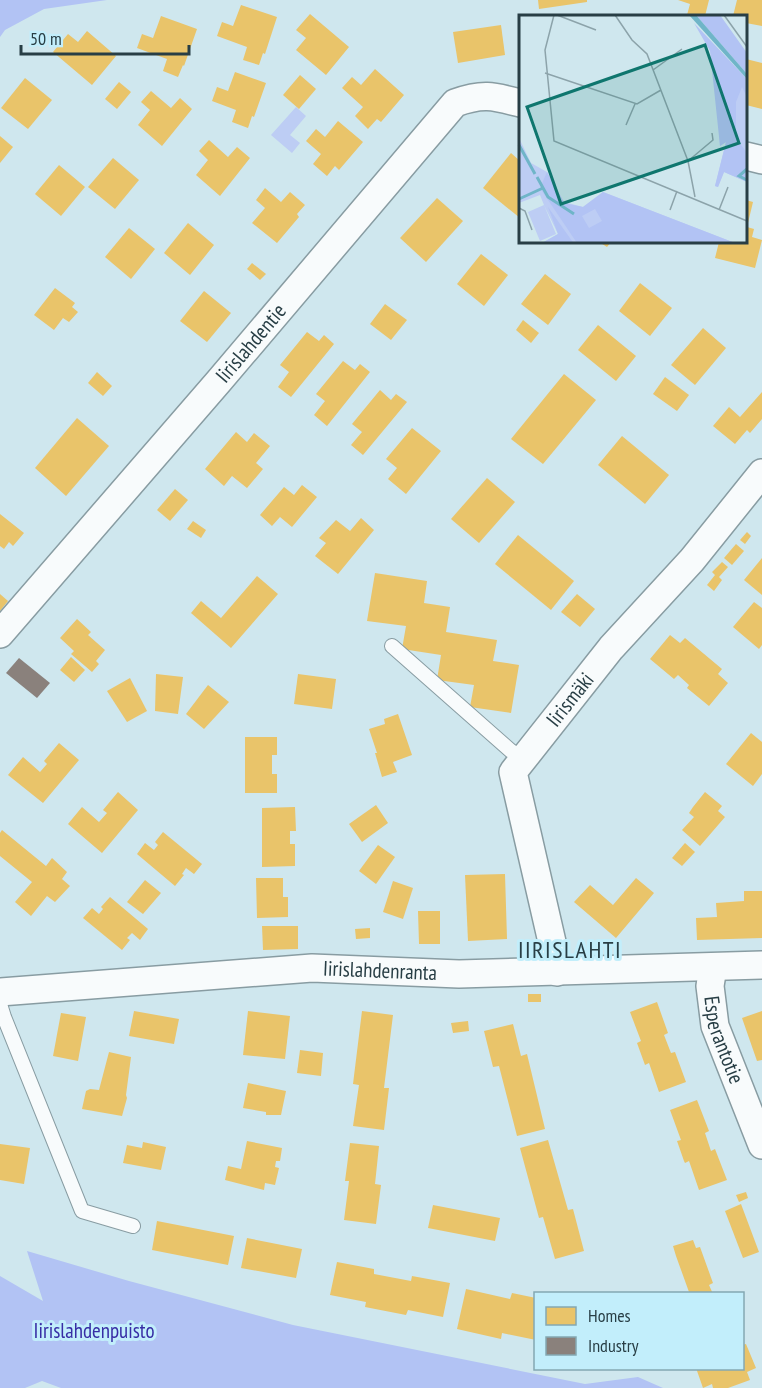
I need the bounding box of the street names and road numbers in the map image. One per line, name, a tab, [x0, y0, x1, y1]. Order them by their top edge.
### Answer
street label: Iirislahdentie	[209, 298, 292, 388]
street label: Iirismäki	[540, 667, 599, 732]
street label: Iirislahdenranta	[322, 954, 438, 986]
street label: Esperantotie	[698, 994, 750, 1088]

